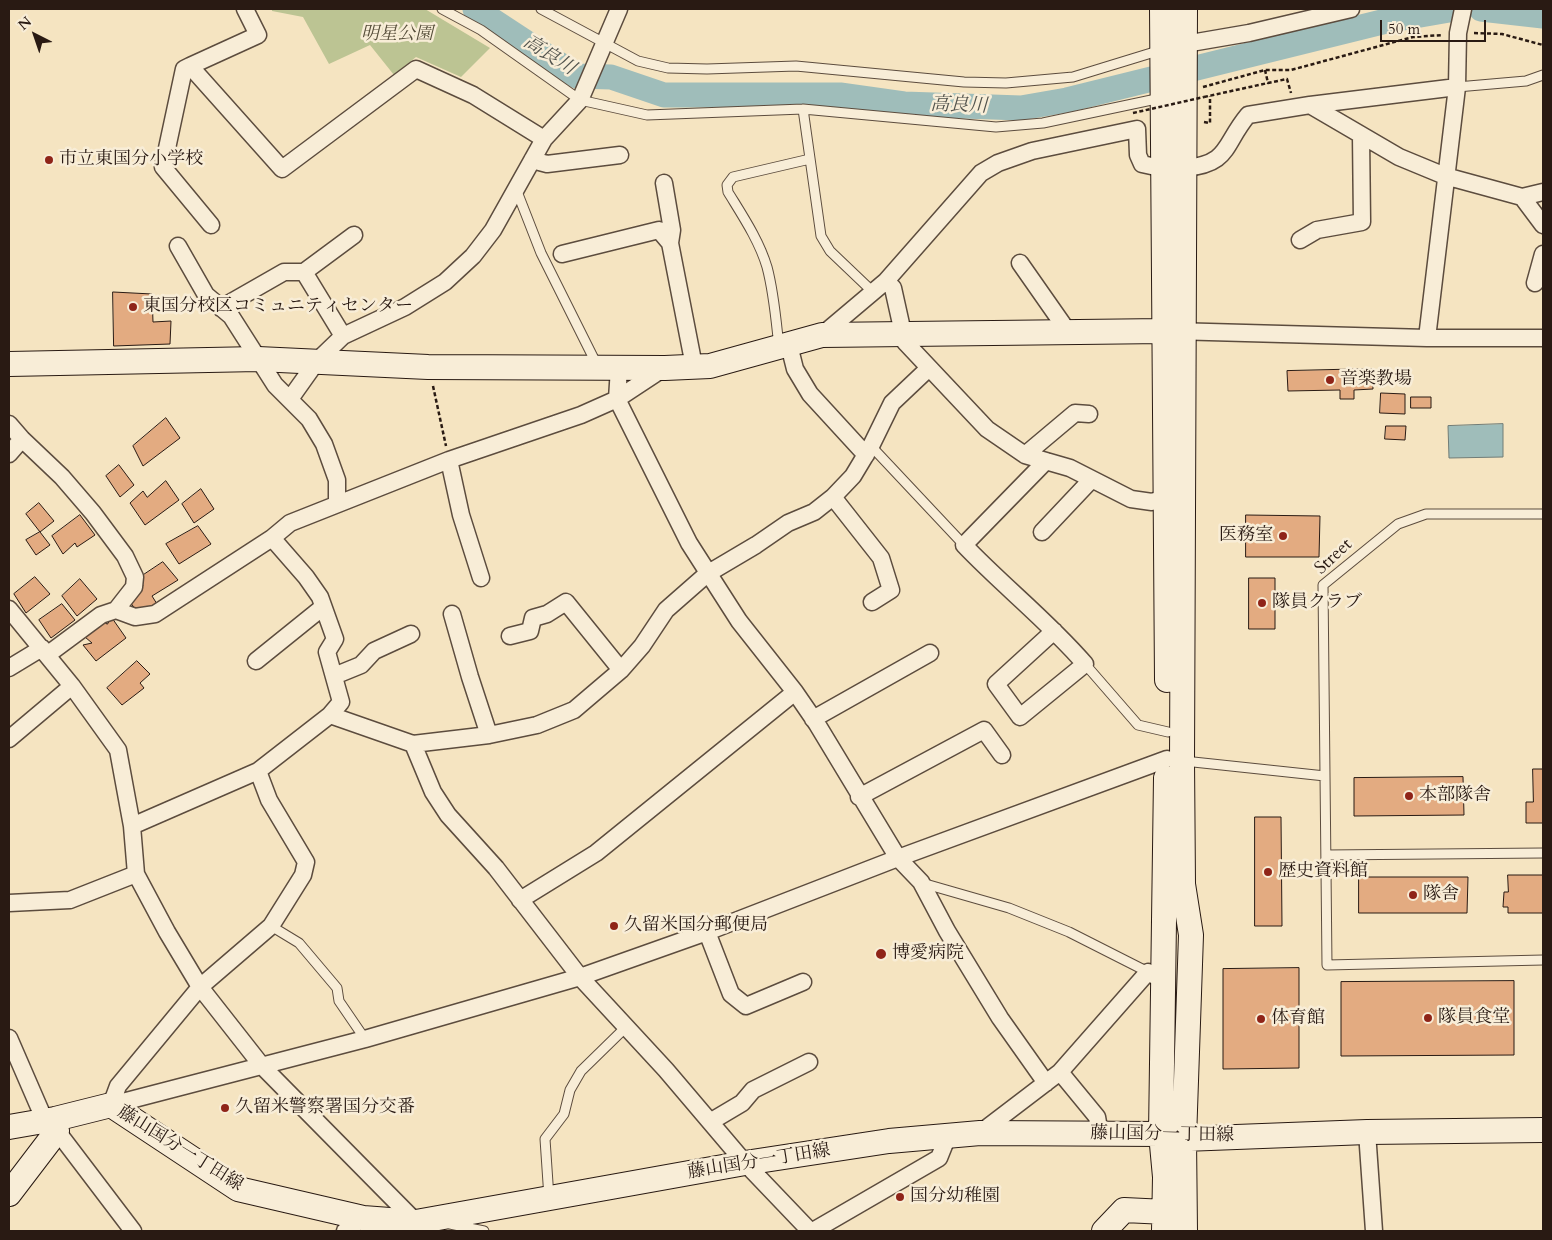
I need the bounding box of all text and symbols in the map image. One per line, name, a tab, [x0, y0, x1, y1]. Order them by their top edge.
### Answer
north arrow	[10, 10, 60, 60]
scale bar	[1382, 10, 1488, 42]
text: N	[14, 12, 36, 34]
text: 50 m	[1388, 19, 1420, 39]
park label: 明星公園	[361, 24, 433, 46]
water label: 高良川	[519, 31, 579, 81]
water label: 高良川	[930, 94, 988, 118]
place label: 市立東国分小学校	[59, 149, 203, 171]
marker: 市立東国分小学校	[43, 154, 55, 166]
place label: 東国分校区コミュニティセンター	[143, 296, 413, 318]
marker: 東国分校区コミュニティセンター	[127, 301, 139, 313]
place label: 音楽教場	[1340, 369, 1412, 391]
marker: 音楽教場	[1324, 374, 1336, 386]
place label: 医務室	[1219, 525, 1273, 547]
marker: 医務室	[1277, 530, 1289, 542]
street label: Street	[1311, 534, 1357, 580]
place label: 隊員クラブ	[1272, 592, 1362, 614]
marker: 隊員クラブ	[1256, 597, 1268, 609]
place label: 本部隊舎	[1419, 785, 1491, 807]
marker: 本部隊舎	[1403, 790, 1415, 802]
place label: 歴史資料館	[1278, 861, 1368, 883]
marker: 歴史資料館	[1262, 866, 1274, 878]
place label: 隊舎	[1423, 884, 1459, 906]
marker: 隊舎	[1407, 889, 1419, 901]
place label: 久留米国分郵便局	[624, 915, 768, 937]
marker: 久留米国分郵便局	[608, 920, 620, 932]
place label: 博愛病院	[892, 943, 964, 965]
marker: 博愛病院	[874, 947, 888, 961]
place label: 隊員食堂	[1438, 1007, 1510, 1029]
place label: 体育館	[1271, 1008, 1325, 1030]
marker: 隊員食堂	[1422, 1012, 1434, 1024]
marker: 体育館	[1255, 1013, 1267, 1025]
place label: 久留米警察署国分交番	[235, 1097, 415, 1119]
street label: 藤山国分一丁田線	[113, 1102, 247, 1196]
marker: 久留米警察署国分交番	[219, 1102, 231, 1114]
street label: 藤山国分一丁田線	[1090, 1123, 1234, 1147]
street label: 藤山国分一丁田線	[686, 1140, 832, 1184]
place label: 国分幼稚園	[910, 1186, 1000, 1208]
marker: 国分幼稚園	[894, 1191, 906, 1203]

